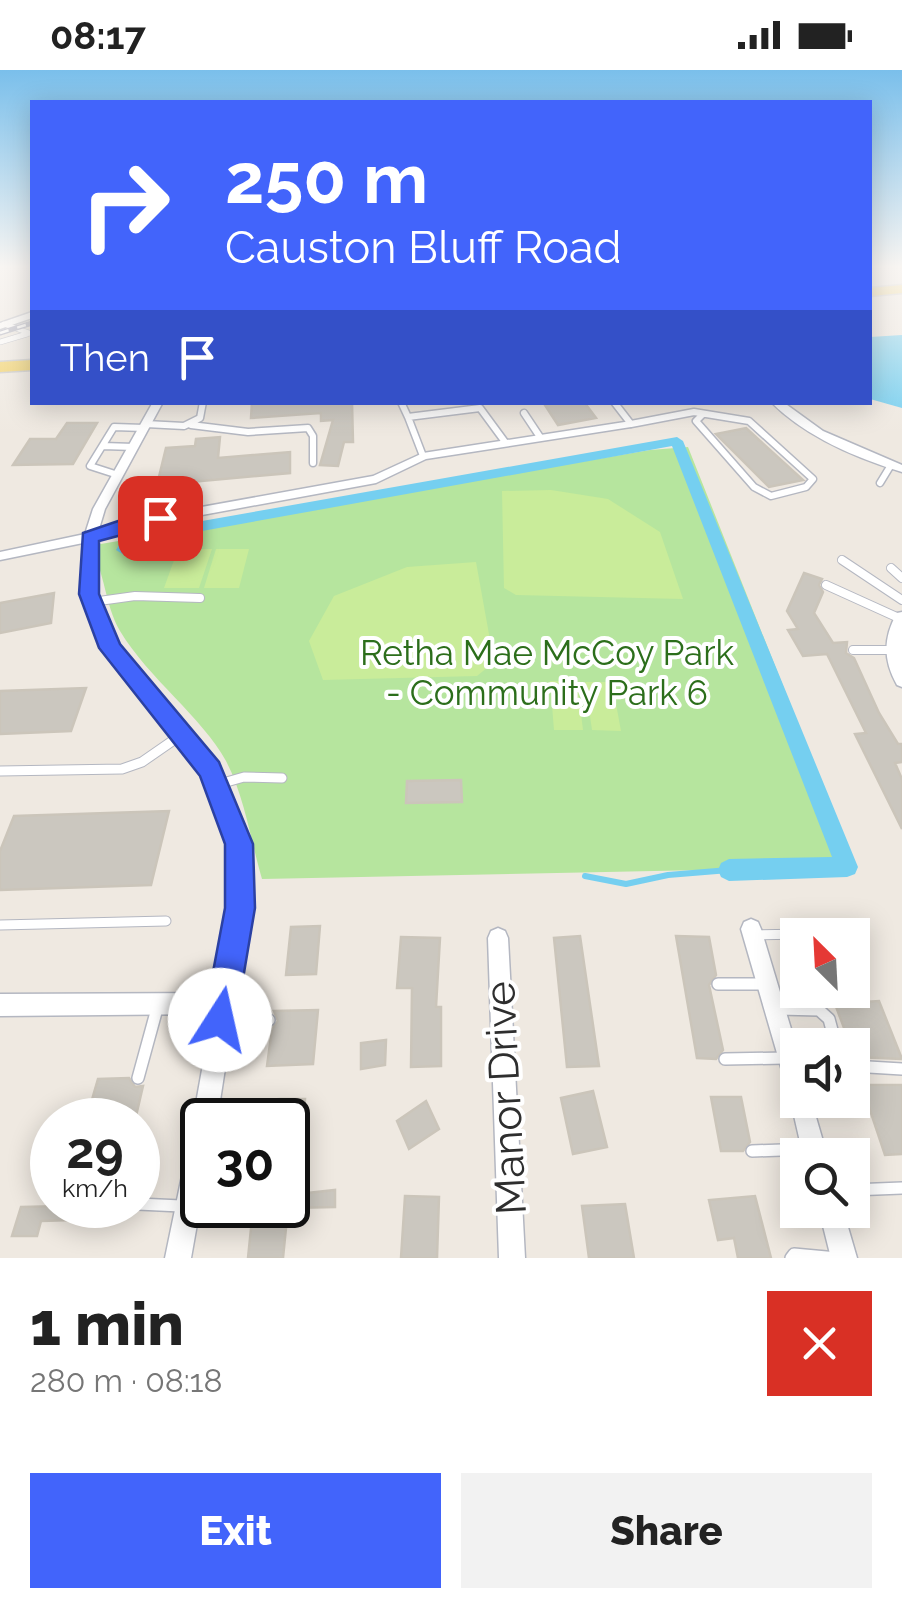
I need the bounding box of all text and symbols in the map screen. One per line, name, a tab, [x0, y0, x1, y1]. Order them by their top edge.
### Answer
text: 08:17	[50, 13, 146, 58]
text: 250 m	[225, 137, 428, 219]
icon: right	[60, 140, 190, 270]
text: Causton Bluff Road	[225, 221, 622, 274]
icon: arrive	[170, 330, 225, 385]
text: Then	[60, 335, 150, 380]
pin	[118, 476, 203, 561]
icon: arrive	[133, 491, 188, 546]
park label: Retha Mae McCoy Park - Community Park 6	[360, 632, 734, 713]
north arrow	[780, 918, 870, 1008]
map controls	[780, 918, 870, 1228]
position arrow	[168, 968, 272, 1072]
street label: Manor Drive	[475, 980, 536, 1216]
button: sound	[780, 1028, 870, 1118]
speed limit sign: 30	[180, 1098, 310, 1228]
text: 29	[66, 1121, 124, 1180]
button: search	[780, 1138, 870, 1228]
text: km/h	[62, 1173, 128, 1203]
text: 1 min	[30, 1289, 184, 1359]
button: close	[767, 1291, 872, 1396]
text: 280 m · 08:18	[30, 1362, 222, 1399]
button: Exit	[30, 1473, 441, 1588]
button: Share	[461, 1473, 872, 1588]

